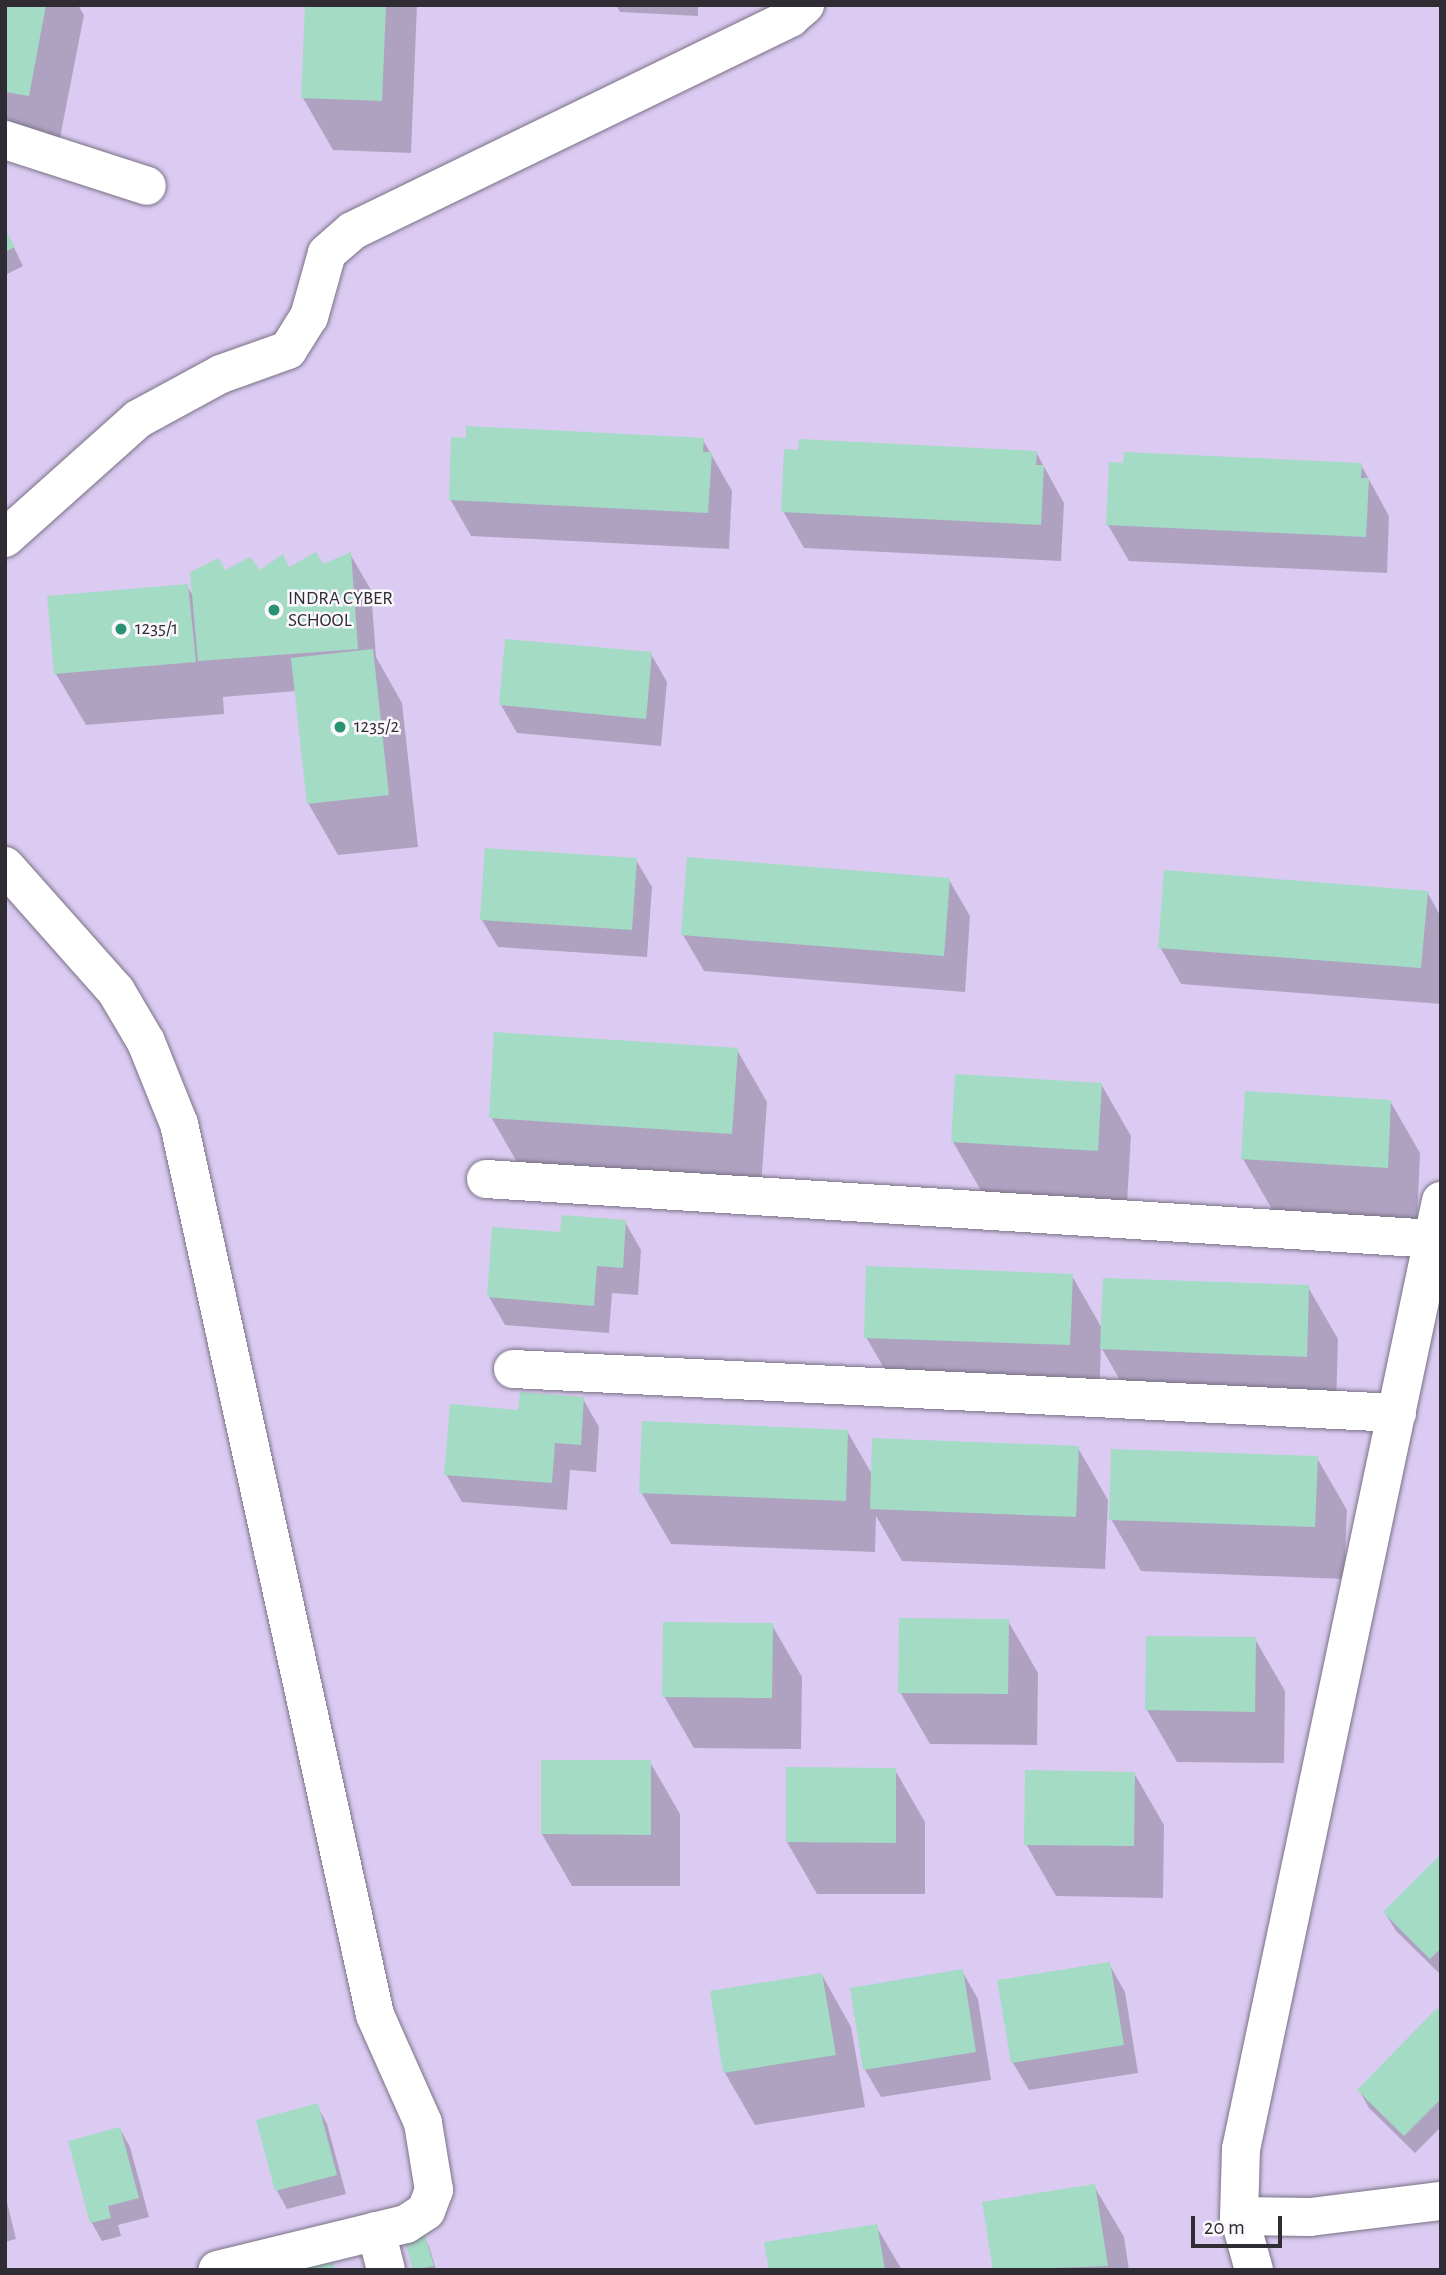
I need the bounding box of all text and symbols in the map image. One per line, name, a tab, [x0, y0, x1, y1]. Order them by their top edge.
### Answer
place label: INDRA CYBER SCHOOL	[288, 588, 393, 632]
marker: INDRA CYBER SCHOOL	[266, 602, 282, 618]
place label: 1235/1	[135, 618, 178, 640]
marker: 1235/1	[113, 621, 129, 637]
place label: 1235/2	[354, 716, 399, 738]
marker: 1235/2	[332, 719, 348, 735]
scale bar	[1194, 2202, 1285, 2246]
text: 20 m	[1204, 2217, 1245, 2238]

